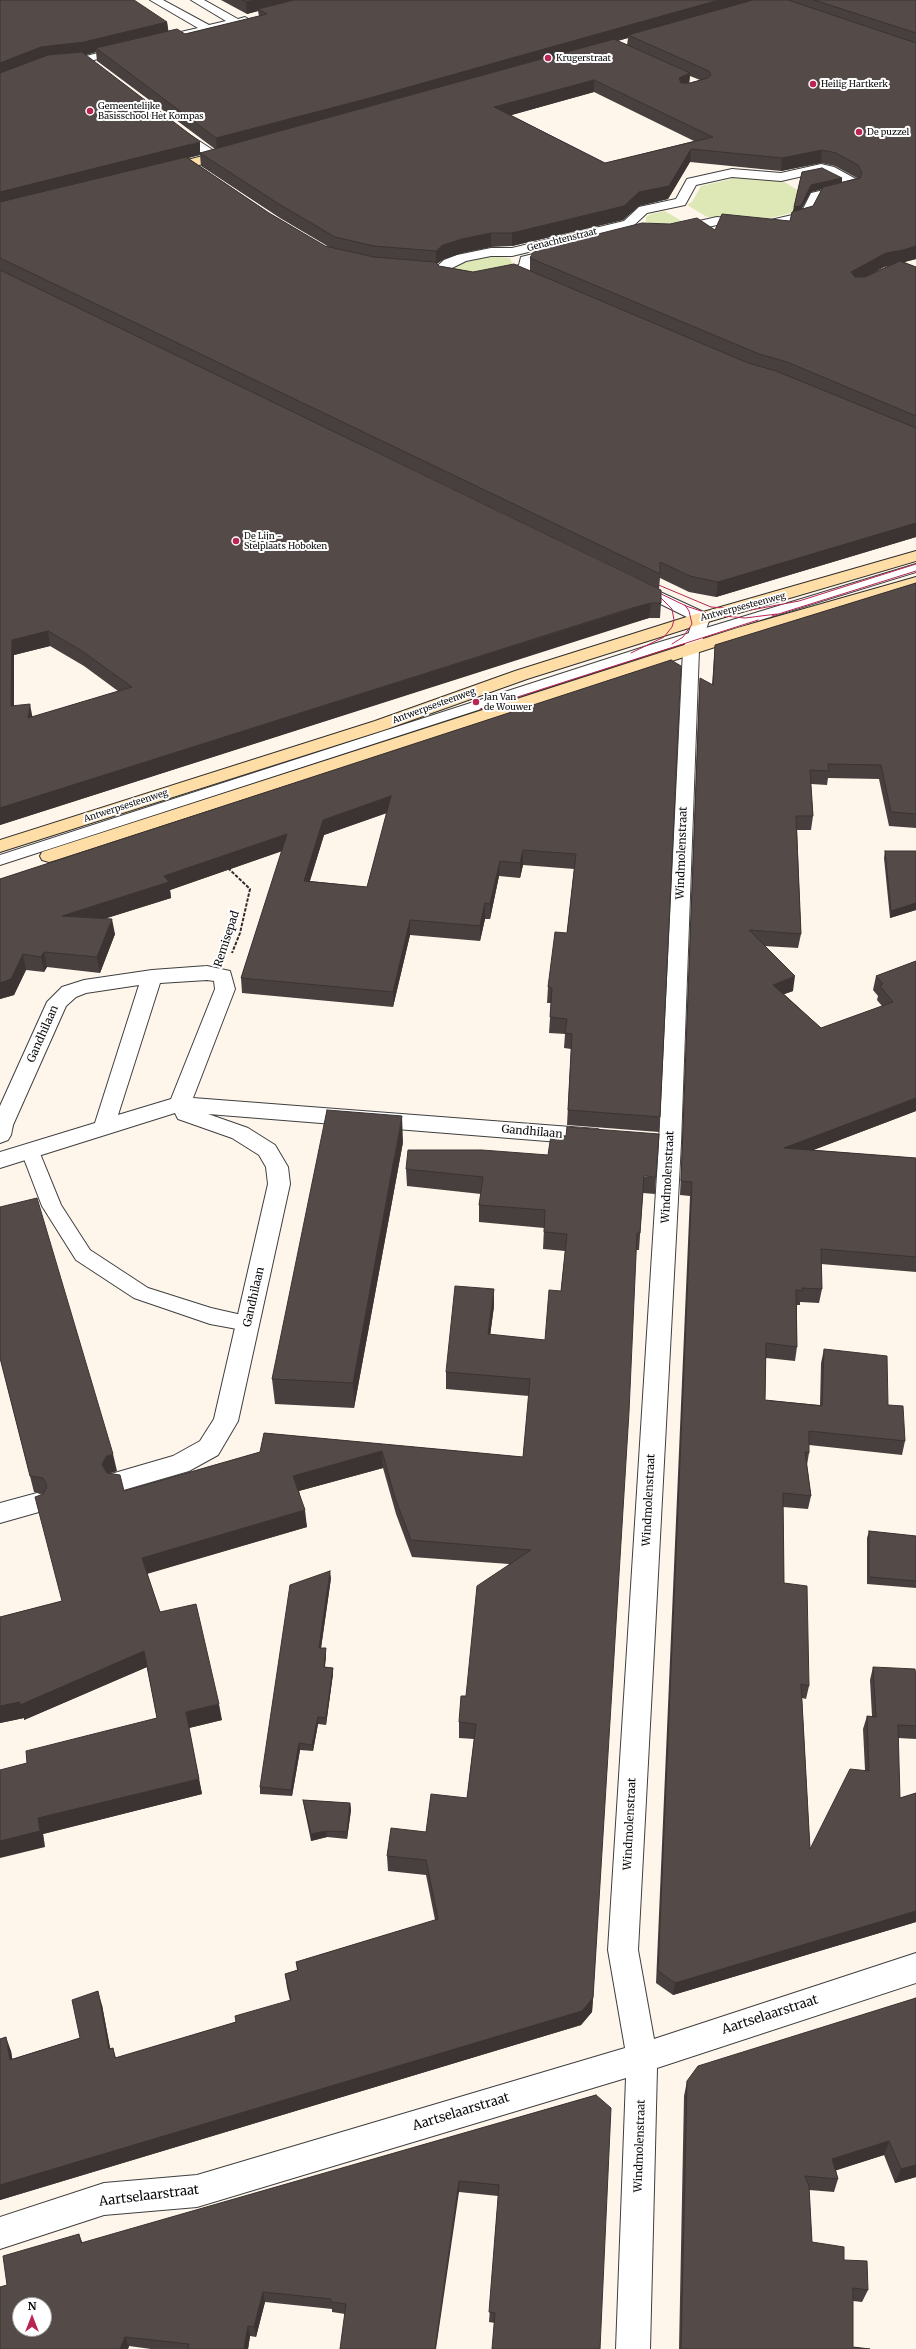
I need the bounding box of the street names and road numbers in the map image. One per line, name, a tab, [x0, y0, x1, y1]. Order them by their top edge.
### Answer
street label: Genachtenstraat	[526, 226, 598, 254]
street label: Antwerpsesteenweg	[699, 590, 787, 624]
street label: Antwerpsesteenweg	[391, 686, 477, 726]
street label: Antwerpsesteenweg	[83, 787, 169, 825]
street label: Windmolenstraat	[674, 806, 690, 900]
street label: Remisepad	[212, 909, 242, 969]
street label: Gandhilaan	[25, 1003, 61, 1065]
street label: Gandhilaan	[501, 1123, 563, 1141]
street label: Windmolenstraat	[659, 1130, 677, 1224]
street label: Gandhilaan	[241, 1266, 267, 1328]
street label: Windmolenstraat	[640, 1453, 658, 1547]
street label: Windmolenstraat	[621, 1777, 639, 1871]
street label: Aartselaarstraat	[720, 1992, 820, 2038]
street label: Aartselaarstraat	[411, 2090, 511, 2134]
street label: Windmolenstraat	[632, 2099, 648, 2193]
street label: Aartselaarstraat	[98, 2182, 200, 2210]

